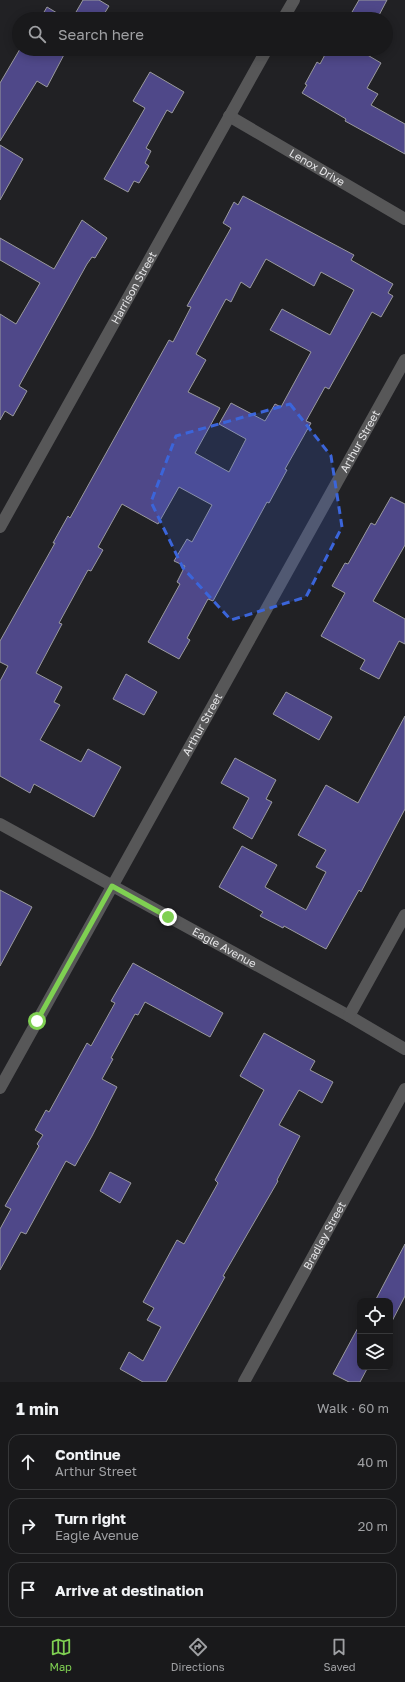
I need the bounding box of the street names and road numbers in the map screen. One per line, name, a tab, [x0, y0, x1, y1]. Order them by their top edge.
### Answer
street label: Lenox Drive	[287, 146, 347, 188]
street label: Harrison Street	[108, 249, 159, 326]
street label: Arthur Street	[337, 408, 382, 475]
street label: Arthur Street	[179, 691, 224, 758]
street label: Eagle Avenue	[190, 924, 259, 970]
street label: Bradley Street	[300, 1199, 348, 1272]

